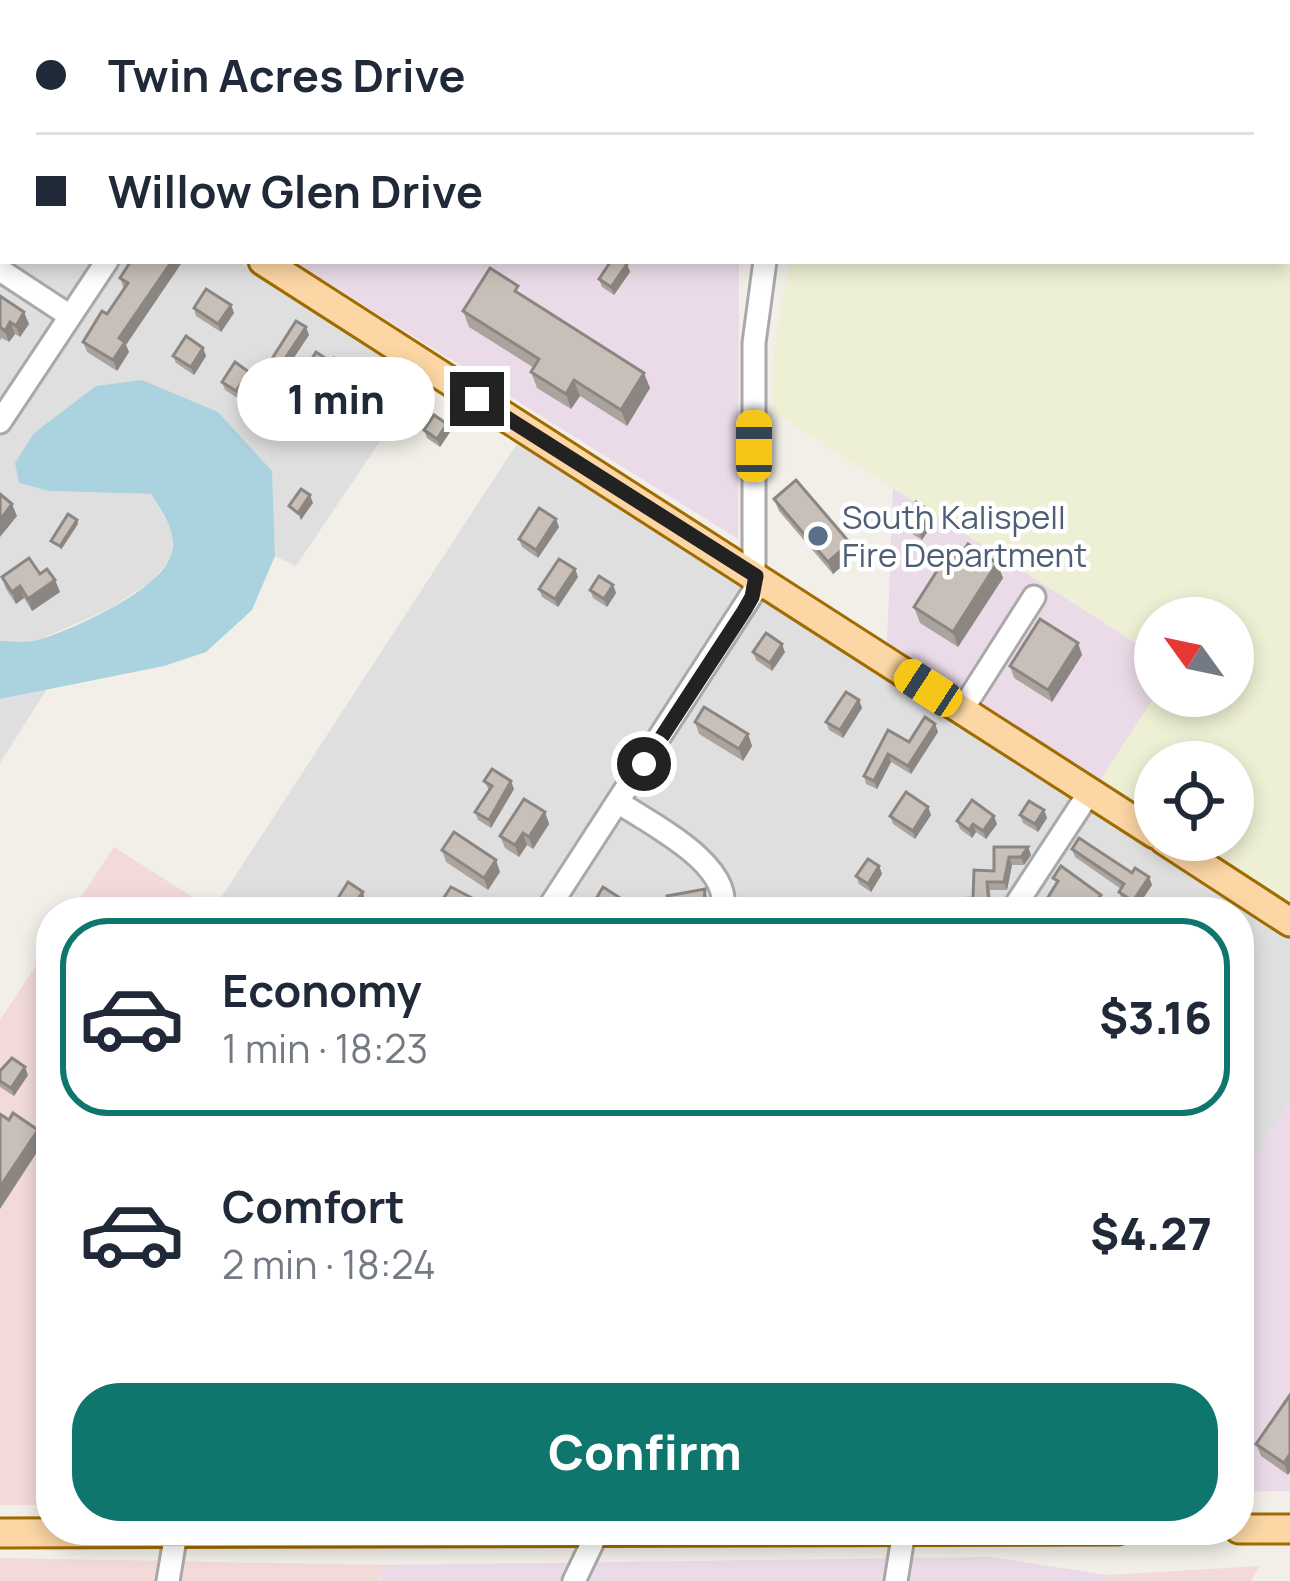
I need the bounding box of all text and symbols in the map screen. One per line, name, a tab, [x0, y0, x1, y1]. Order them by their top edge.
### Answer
text: Twin Acres Drive	[108, 44, 466, 106]
text: Willow Glen Drive	[108, 160, 483, 222]
callout: 1 min	[237, 357, 435, 441]
text: 1 min	[287, 372, 385, 426]
route end	[450, 372, 504, 426]
car	[736, 410, 772, 482]
place label: South Kalispell Fire Department	[842, 494, 1087, 577]
marker: South Kalispell Fire Department	[805, 523, 831, 549]
north arrow	[1134, 597, 1254, 717]
map controls	[1134, 597, 1254, 861]
car	[888, 653, 968, 723]
route start	[617, 737, 671, 791]
button: locate	[1134, 741, 1254, 861]
text: Economy	[222, 959, 422, 1021]
icon: car	[78, 963, 186, 1071]
text: $3.16	[1099, 986, 1212, 1048]
text: 1 min · 18:23	[222, 1021, 428, 1075]
text: Comfort	[222, 1175, 405, 1237]
icon: car	[78, 1179, 186, 1287]
text: $4.27	[1090, 1202, 1212, 1264]
text: 2 min · 18:24	[222, 1237, 436, 1291]
button: Confirm	[72, 1383, 1218, 1521]

